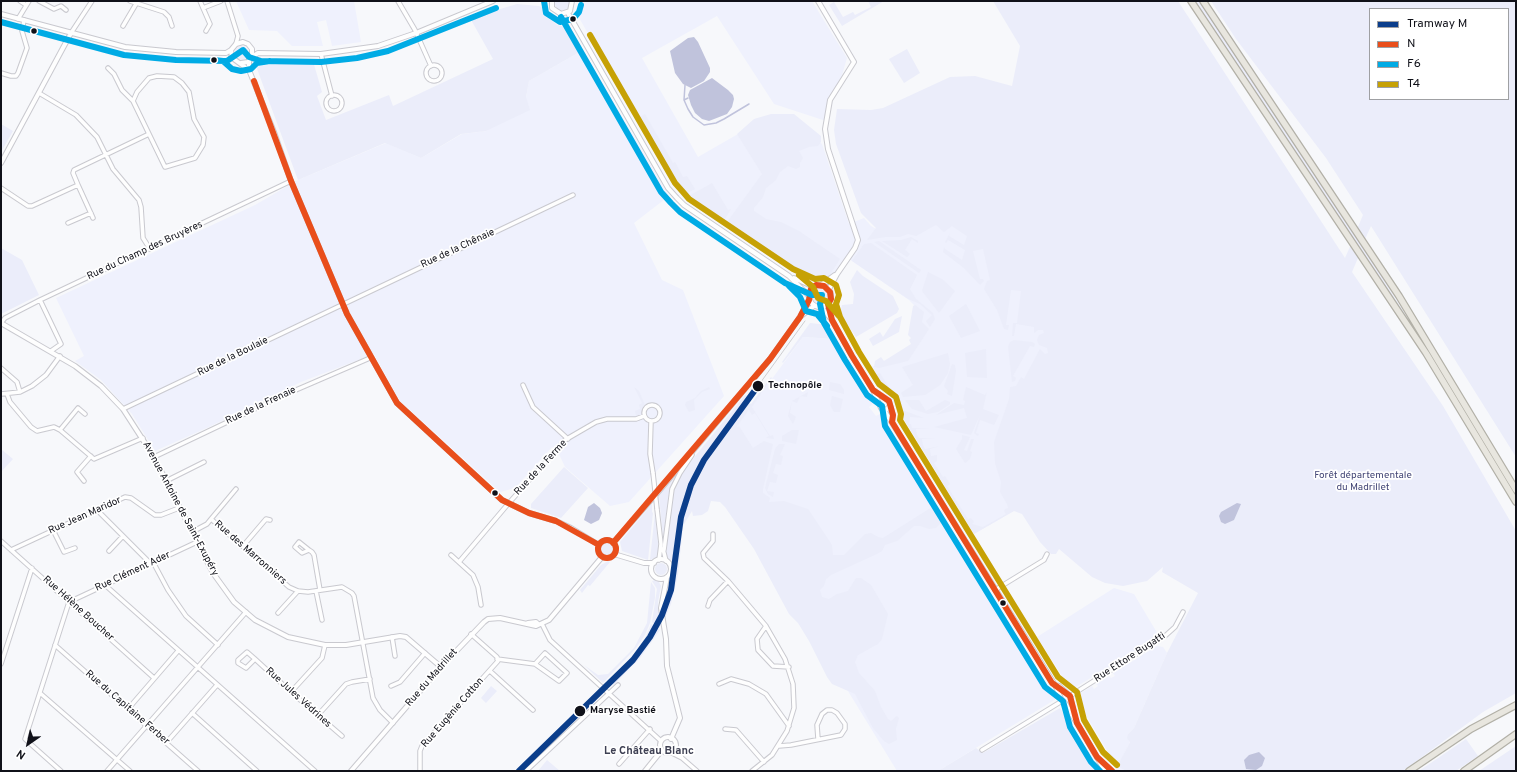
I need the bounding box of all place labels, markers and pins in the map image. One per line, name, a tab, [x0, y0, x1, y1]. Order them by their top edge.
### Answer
unlabelled marker	[568, 14, 578, 24]
unlabelled marker	[29, 26, 39, 36]
unlabelled marker	[209, 55, 219, 65]
marker: Technopôle	[751, 379, 765, 393]
place label: Technopôle	[768, 380, 822, 392]
unlabelled marker	[490, 488, 500, 498]
unlabelled marker	[998, 598, 1008, 608]
marker: Maryse Bastié	[573, 704, 587, 718]
place label: Maryse Bastié	[590, 705, 656, 717]

